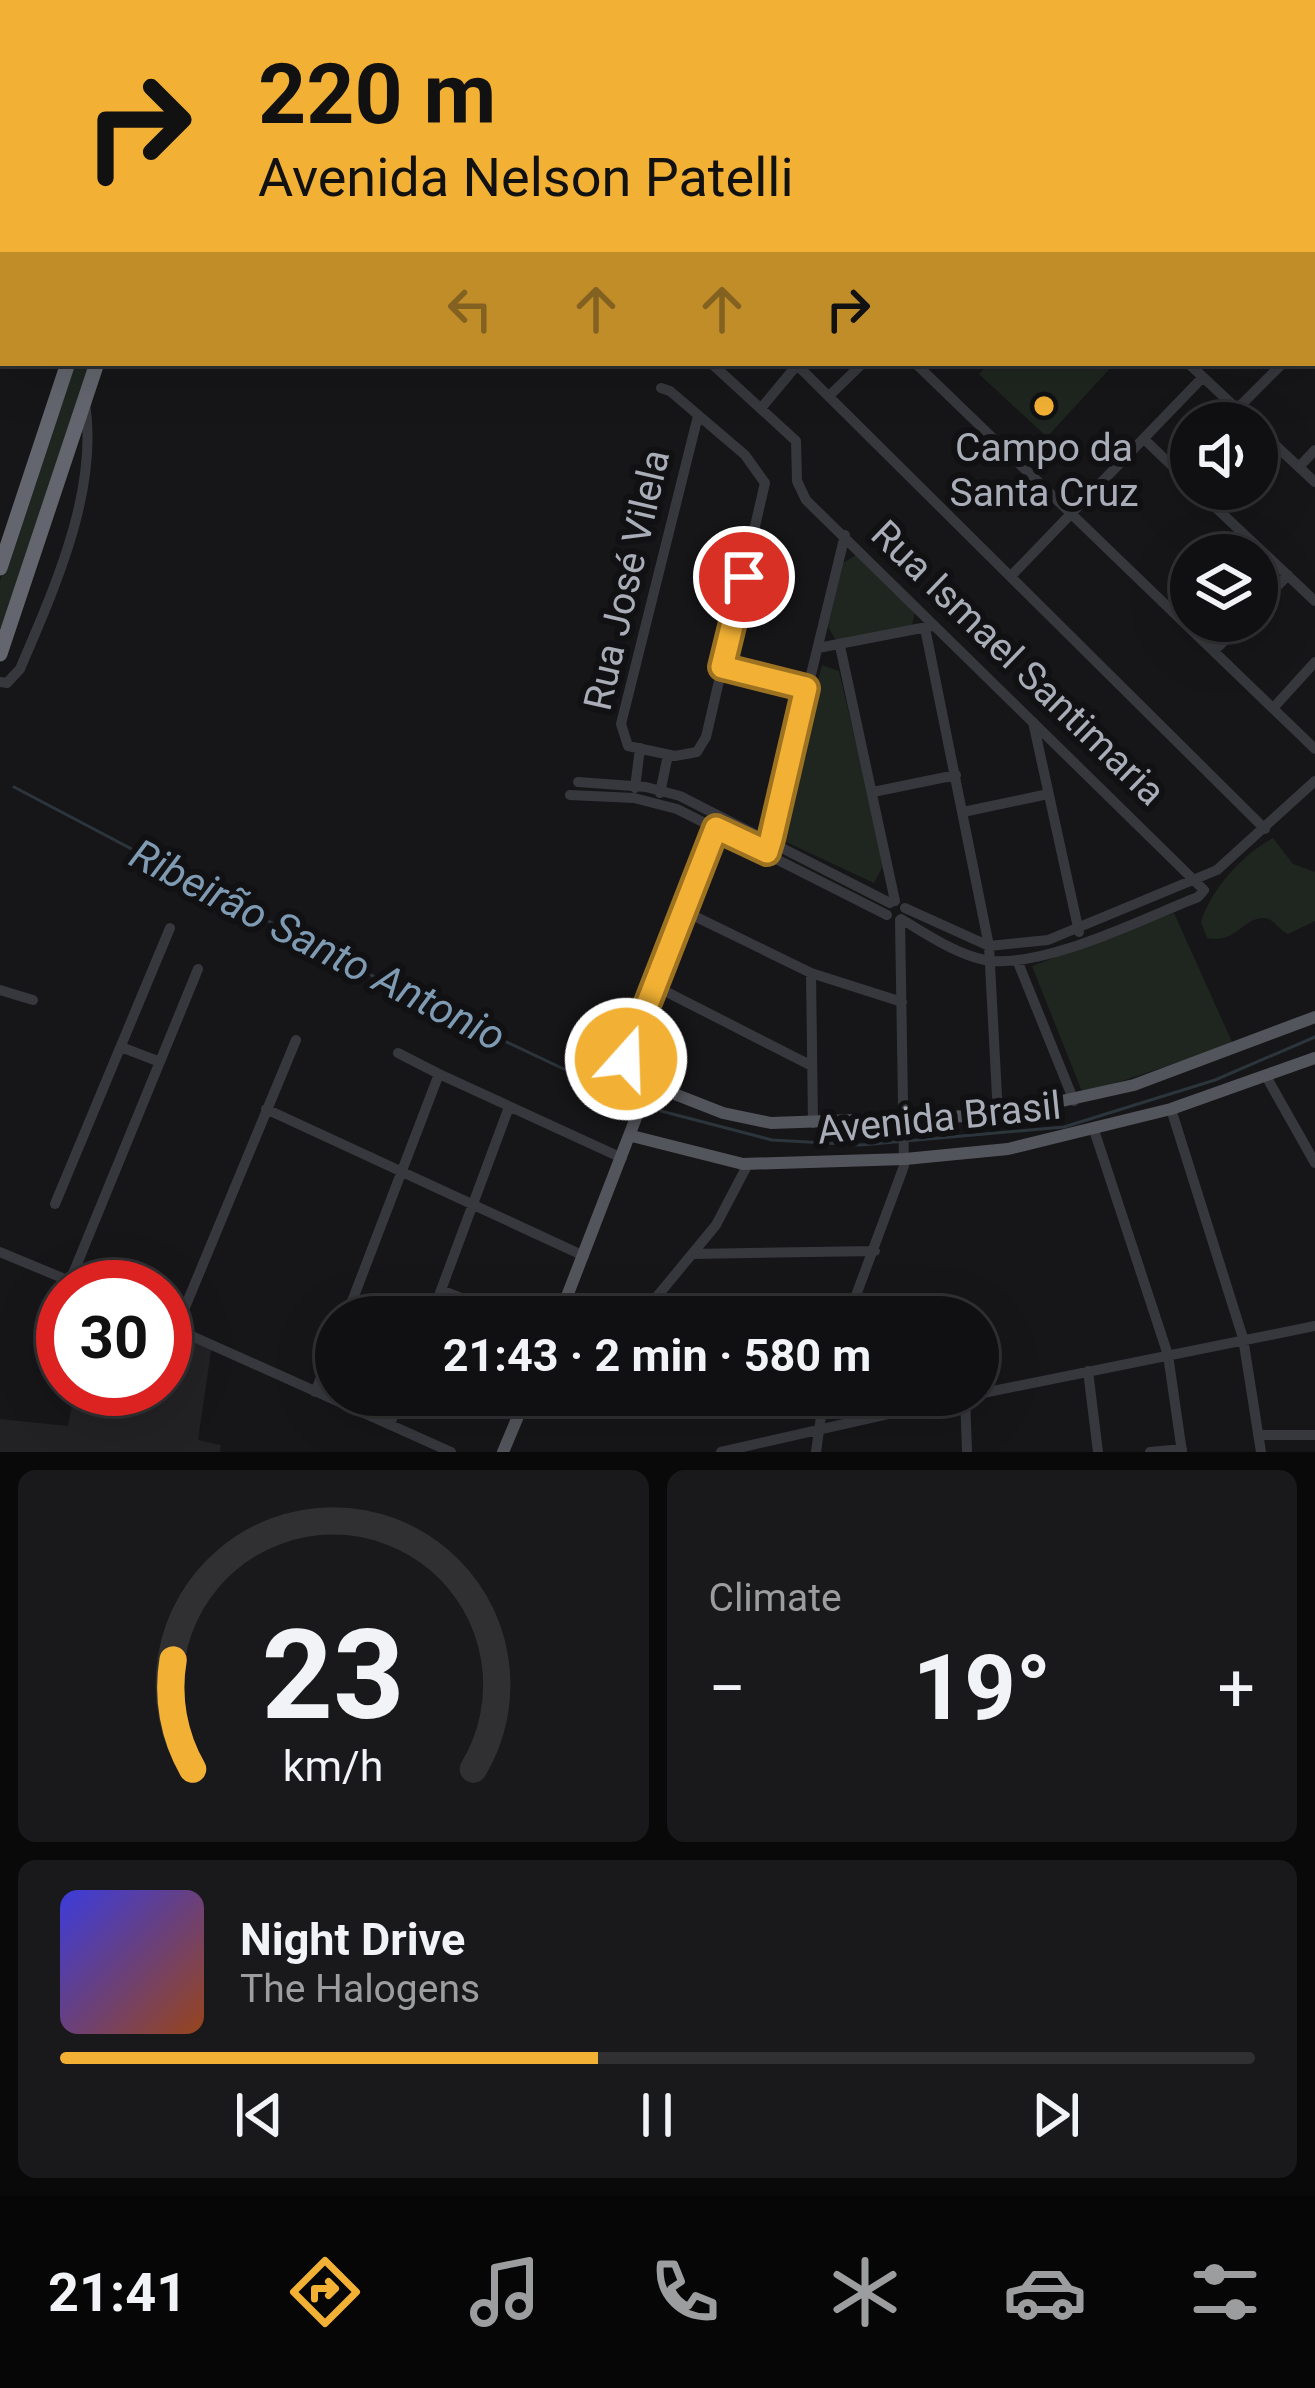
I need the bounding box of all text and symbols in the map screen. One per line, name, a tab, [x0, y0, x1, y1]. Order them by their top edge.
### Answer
text: 220 m	[258, 45, 496, 144]
icon: right	[60, 48, 216, 204]
text: Avenida Nelson Patelli	[258, 146, 794, 209]
icon: left	[437, 276, 503, 342]
icon: ahead	[563, 276, 629, 342]
icon: ahead	[689, 276, 755, 342]
icon: right	[815, 276, 881, 342]
marker: Campo da Santa Cruz	[1031, 393, 1057, 419]
map controls	[1170, 402, 1278, 642]
button: sound	[1170, 402, 1278, 510]
place label: Campo da Santa Cruz	[949, 425, 1139, 516]
street label: Rua José Vilela	[575, 445, 679, 715]
street label: Rua Ismael Santimaria	[862, 511, 1174, 815]
pin	[693, 526, 795, 628]
button: layers	[1170, 534, 1278, 642]
icon: arrive	[711, 544, 777, 610]
water label: Ribeirão Santo Antonio	[122, 829, 514, 1061]
position arrow	[563, 996, 689, 1122]
street label: Avenida Brasil	[815, 1082, 1063, 1154]
speed limit sign: 30	[36, 1260, 192, 1416]
text: 21:43 · 2 min · 580 m	[443, 1329, 871, 1382]
text: Climate	[709, 1575, 842, 1621]
text: 23	[262, 1602, 405, 1748]
text: 19°	[913, 1636, 1051, 1741]
text: −	[709, 1650, 746, 1727]
text: +	[1218, 1650, 1255, 1727]
text: km/h	[283, 1741, 384, 1791]
text: Night Drive	[240, 1913, 465, 1966]
text: The Halogens	[240, 1966, 480, 2012]
icon: previous	[226, 2082, 292, 2148]
icon: pause	[624, 2082, 690, 2148]
icon: next	[1023, 2082, 1089, 2148]
icon: directions	[283, 2250, 367, 2334]
icon: music	[463, 2250, 547, 2334]
icon: phone	[643, 2250, 727, 2334]
icon: climate	[823, 2250, 907, 2334]
icon: car	[1003, 2250, 1087, 2334]
icon: filters	[1183, 2250, 1267, 2334]
text: 21:41	[48, 2261, 187, 2324]

